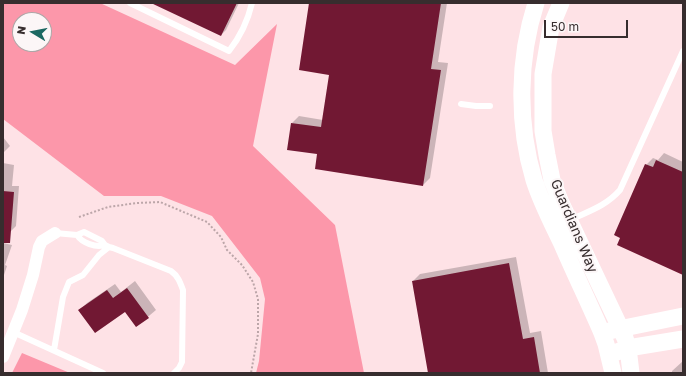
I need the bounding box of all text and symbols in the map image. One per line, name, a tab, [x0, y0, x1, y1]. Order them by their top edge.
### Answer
north arrow	[12, 12, 52, 52]
scale bar	[546, 12, 630, 38]
text: 50 m	[551, 19, 579, 34]
text: N	[14, 25, 28, 35]
street label: Guardians Way	[547, 177, 601, 275]

